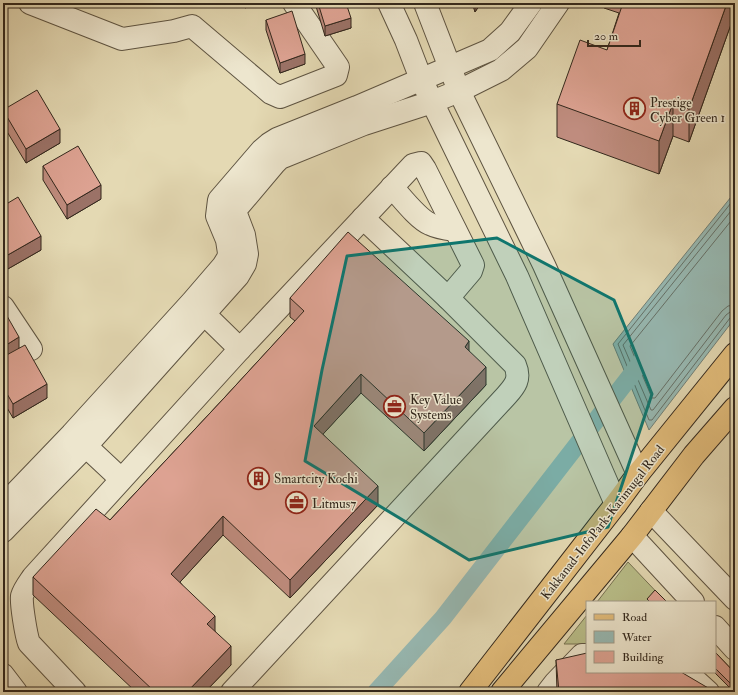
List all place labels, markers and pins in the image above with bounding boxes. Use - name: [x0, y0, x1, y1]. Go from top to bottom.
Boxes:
- place label: Prestige Cyber Green 1: [650, 95, 726, 127]
- building icon: Prestige Cyber Green 1: [621, 96, 647, 122]
- place label: Key Value Systems: [410, 392, 462, 424]
- office icon: Key Value Systems: [382, 393, 408, 419]
- building icon: Smartcity Kochi: [245, 465, 271, 491]
- place label: Smartcity Kochi: [274, 471, 358, 488]
- office icon: Litmus7: [283, 490, 309, 516]
- place label: Litmus7: [312, 496, 356, 512]

